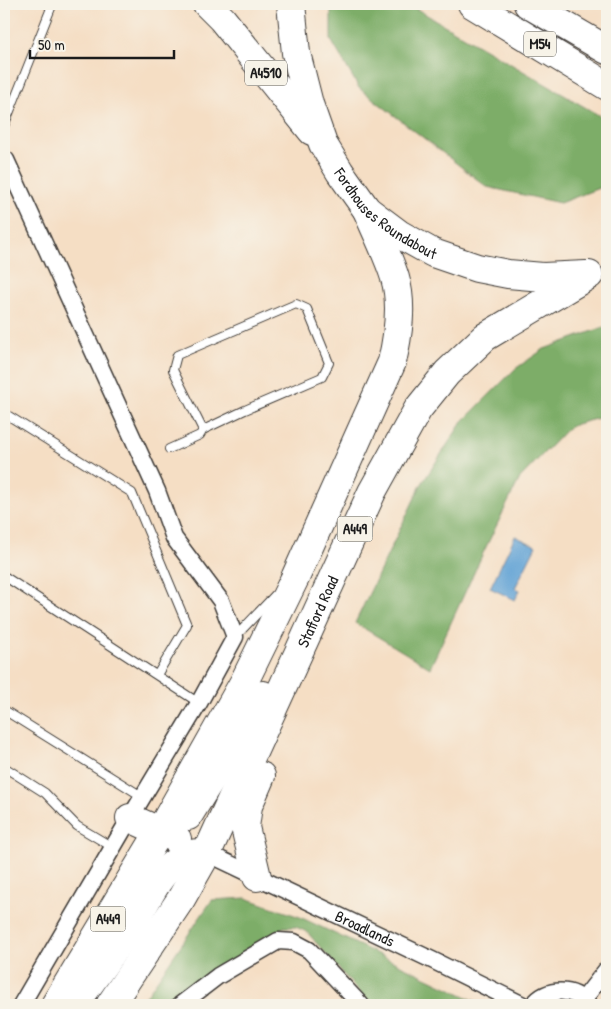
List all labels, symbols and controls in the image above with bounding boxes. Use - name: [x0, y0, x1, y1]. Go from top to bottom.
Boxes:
- scale bar: [30, 28, 174, 60]
- road number: M54: [524, 32, 556, 56]
- text: 50 m: [38, 34, 65, 55]
- road number: A4510: [245, 60, 287, 86]
- street label: Fordhouses Roundabout: [329, 162, 440, 265]
- road number: A449: [338, 516, 372, 542]
- street label: Stafford Road: [292, 572, 343, 651]
- street label: Broadlands: [332, 905, 398, 952]
- road number: A449: [90, 906, 126, 932]

